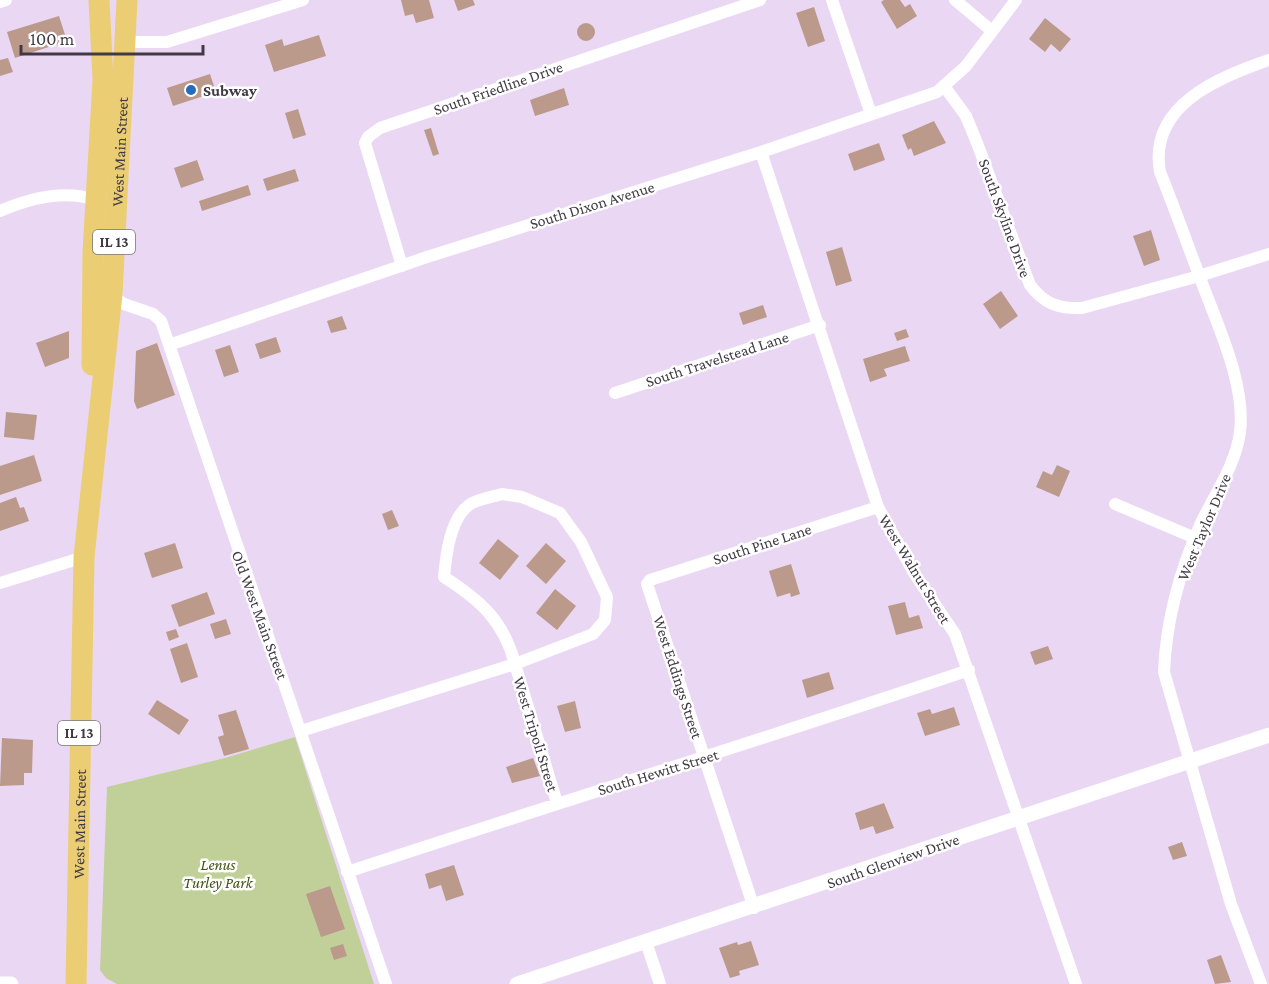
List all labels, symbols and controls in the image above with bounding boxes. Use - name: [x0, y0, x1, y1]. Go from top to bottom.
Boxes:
- scale bar: [21, 18, 202, 56]
- text: 100 m: [30, 29, 75, 49]
- street label: South Friedline Drive: [431, 58, 565, 118]
- place label: Subway: [203, 82, 257, 99]
- marker: Subway: [184, 83, 198, 97]
- street label: West Main Street: [108, 96, 131, 207]
- street label: South Skyline Drive: [975, 156, 1034, 280]
- street label: South Dixon Avenue: [528, 178, 656, 232]
- road number: IL 13: [93, 230, 135, 254]
- street label: South Travelstead Lane: [644, 328, 790, 390]
- street label: West Taylor Drive: [1174, 471, 1235, 583]
- street label: West Walnut Street: [876, 511, 955, 627]
- street label: South Pine Lane: [711, 520, 813, 568]
- street label: Old West Main Street: [229, 548, 291, 682]
- street label: West Eddings Street: [649, 613, 706, 742]
- street label: West Tripoli Street: [509, 674, 562, 795]
- road number: IL 13: [58, 721, 100, 745]
- street label: South Hewitt Street: [596, 745, 721, 798]
- street label: West Main Street: [69, 768, 89, 879]
- street label: South Glenview Drive: [825, 830, 961, 892]
- park label: Lenus Turley Park: [183, 856, 254, 892]

